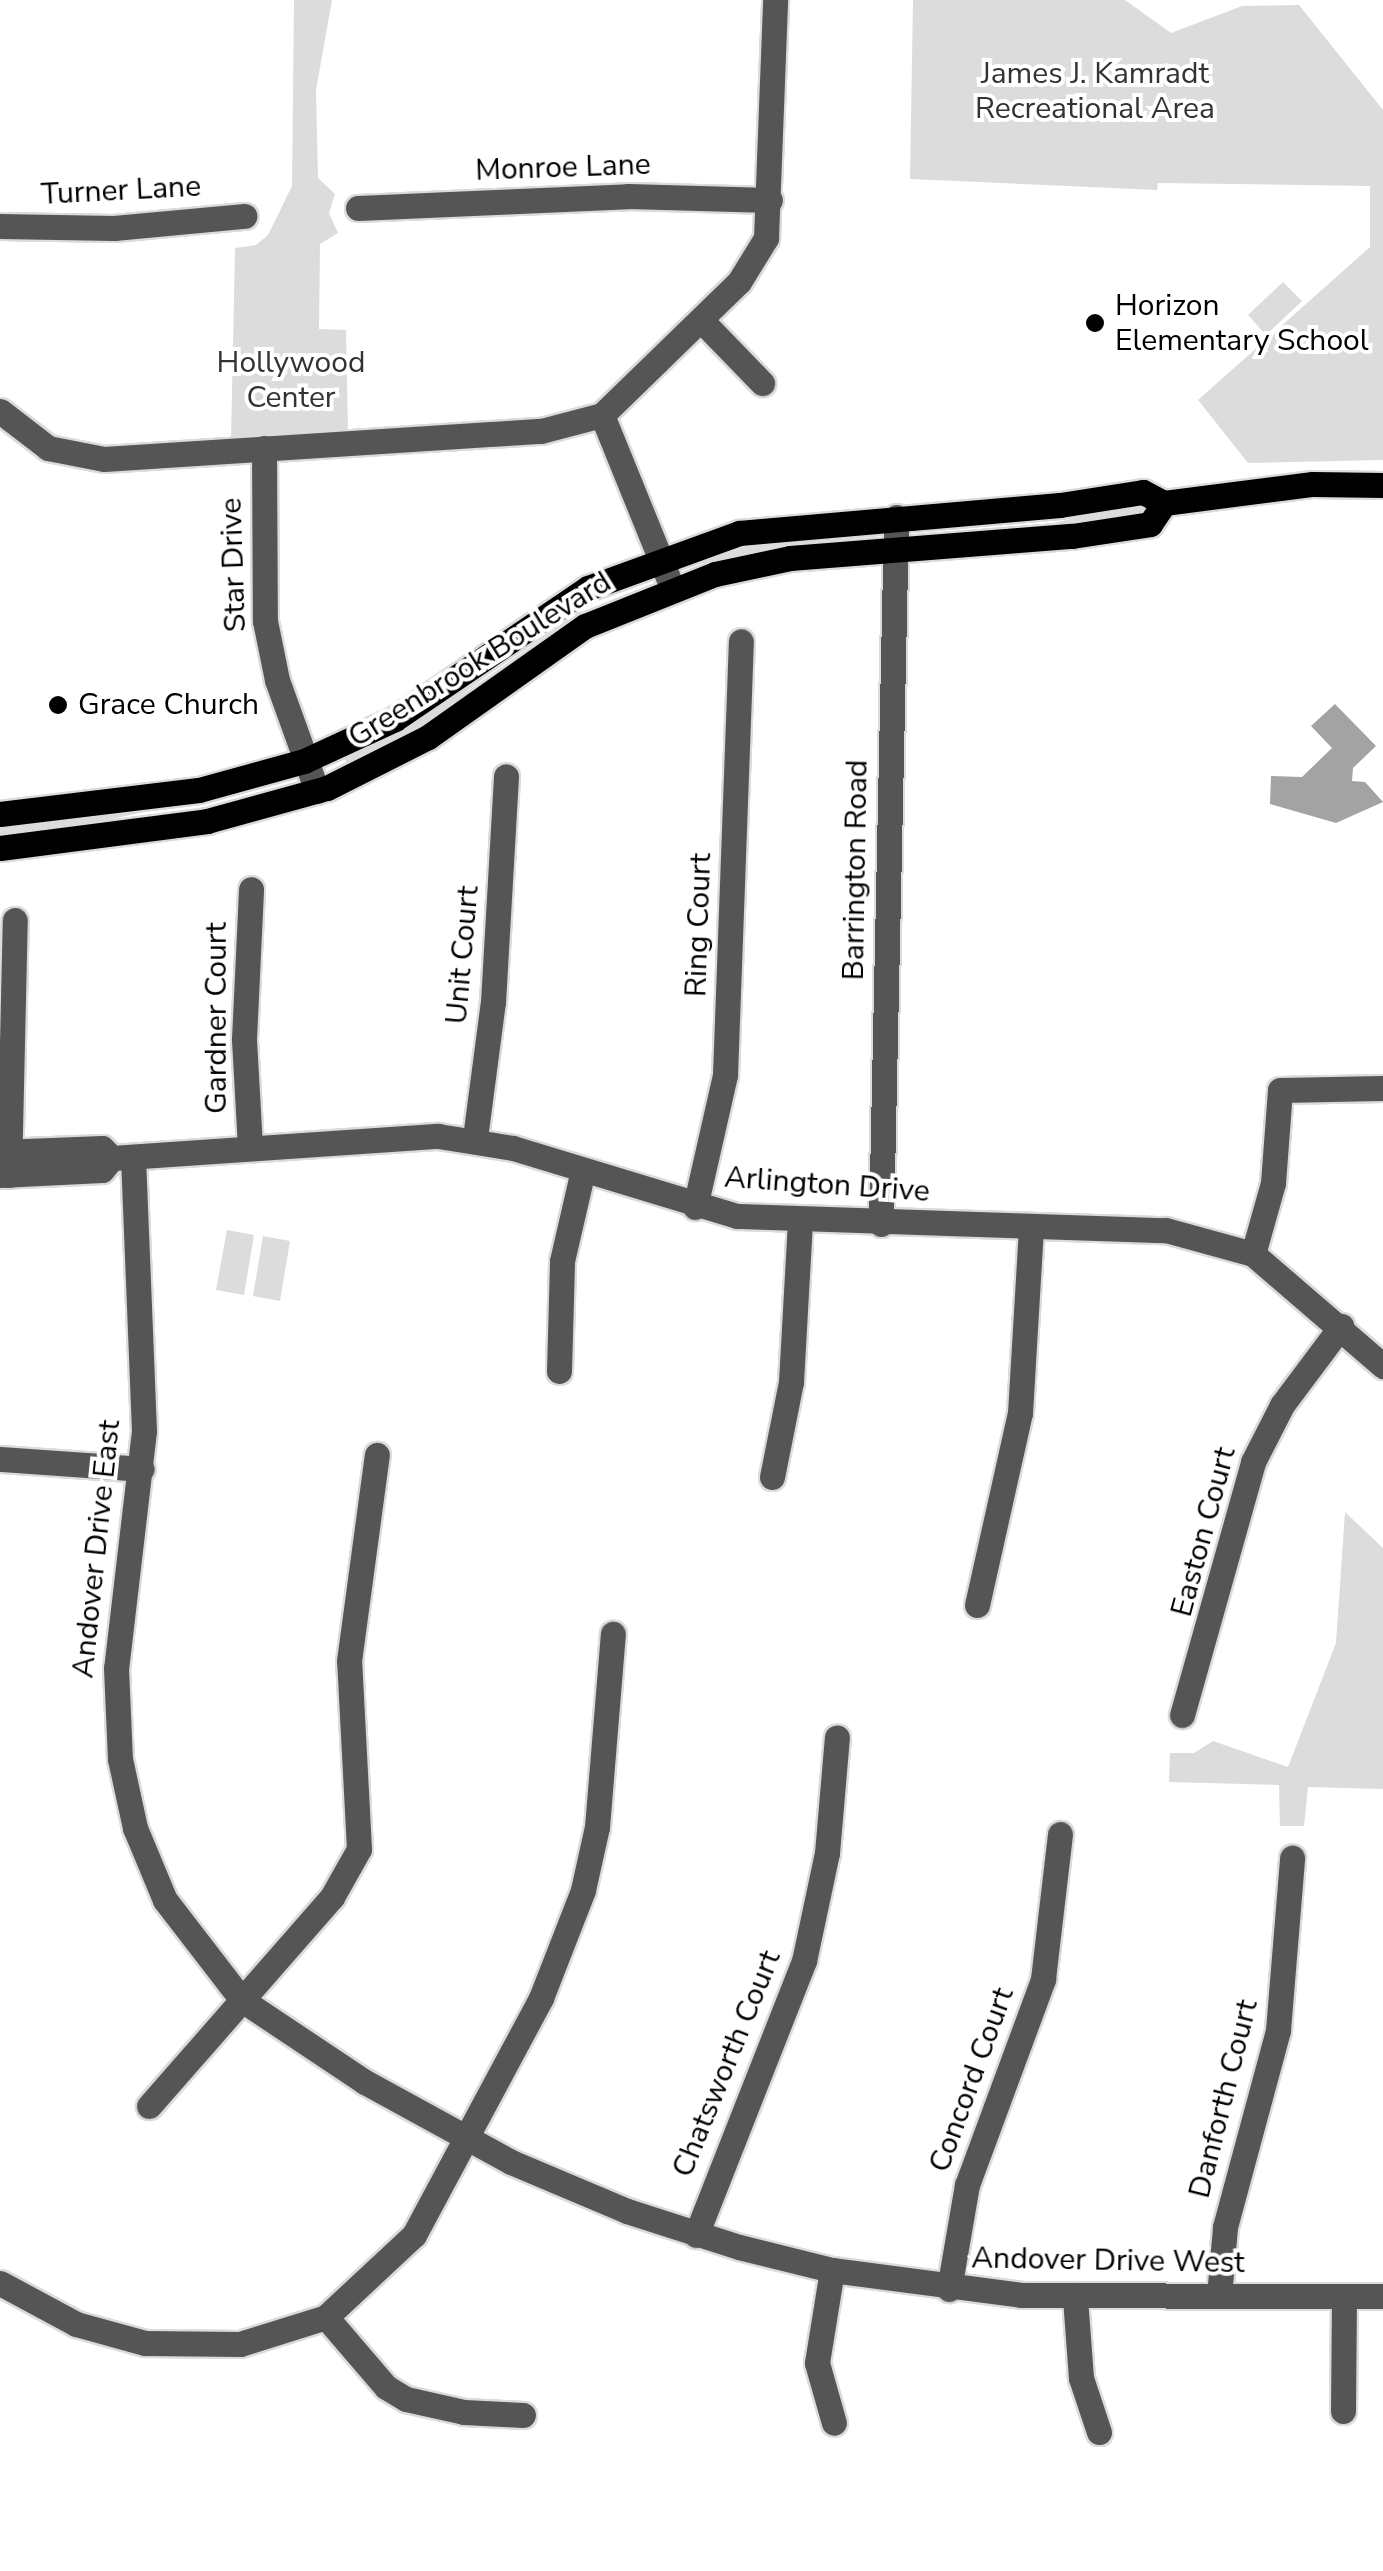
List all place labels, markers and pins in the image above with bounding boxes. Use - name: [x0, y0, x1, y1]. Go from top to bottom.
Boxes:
- place label: Horizon Elementary School: [1115, 288, 1369, 358]
- marker: Horizon Elementary School: [1084, 312, 1106, 334]
- place label: Grace Church: [78, 687, 259, 723]
- marker: Grace Church: [47, 694, 69, 716]

